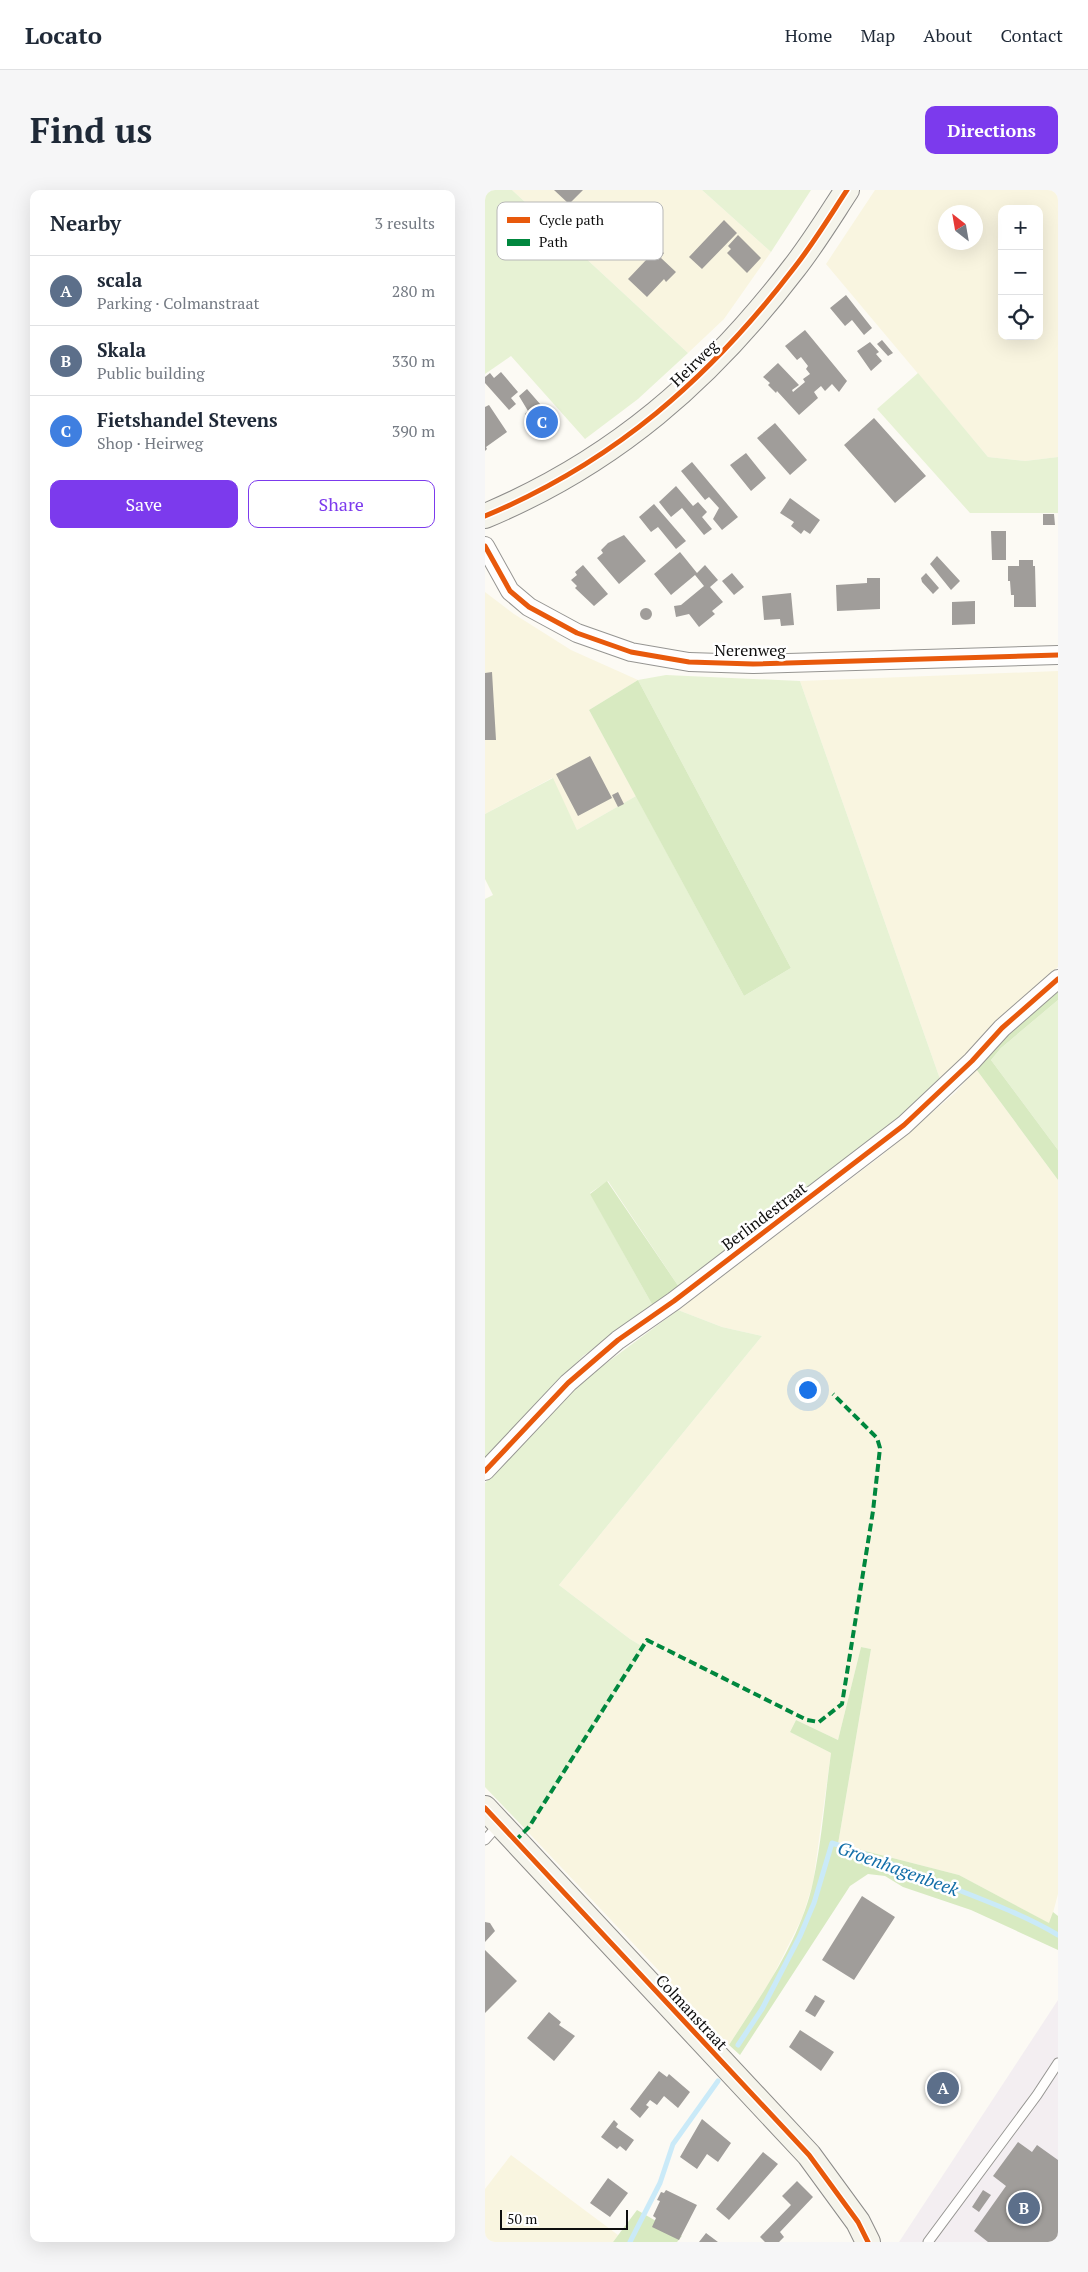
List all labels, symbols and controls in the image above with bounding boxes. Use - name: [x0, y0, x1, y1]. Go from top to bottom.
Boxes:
- text: Locato: [25, 19, 102, 51]
- text: Home: [785, 23, 832, 47]
- text: Map: [860, 23, 895, 47]
- text: About: [923, 23, 972, 47]
- text: Contact: [1000, 23, 1063, 47]
- button: Directions: [925, 106, 1058, 154]
- text: Find us: [30, 107, 152, 153]
- legend: [497, 202, 663, 260]
- north arrow: [938, 205, 983, 250]
- map controls: [998, 205, 1043, 340]
- button: +: [998, 205, 1043, 250]
- text: Nearby: [50, 209, 121, 237]
- text: Cycle path: [539, 210, 604, 229]
- text: 3 results: [375, 212, 435, 234]
- text: Path: [539, 232, 568, 251]
- button: −: [998, 250, 1043, 295]
- text: scala: [97, 267, 142, 292]
- text: A: [60, 280, 72, 302]
- text: 280 m: [392, 280, 435, 302]
- text: Parking · Colmanstraat: [97, 292, 259, 314]
- button: locate: [998, 295, 1043, 340]
- street label: Heirweg: [665, 334, 723, 391]
- text: Skala: [97, 337, 146, 362]
- text: B: [61, 350, 71, 372]
- text: 330 m: [392, 350, 435, 372]
- text: Public building: [97, 362, 205, 384]
- pin: C: [526, 403, 558, 441]
- text: Fietshandel Stevens: [97, 407, 278, 432]
- text: C: [61, 420, 71, 442]
- text: 390 m: [392, 420, 435, 442]
- text: Shop · Heirweg: [97, 432, 203, 454]
- button: Save: [50, 480, 238, 528]
- button: Share: [248, 480, 435, 528]
- street label: Nerenweg: [714, 639, 786, 661]
- street label: Berlindestraat: [717, 1177, 811, 1255]
- your location: [795, 1377, 821, 1403]
- water label: Groenhagenbeek: [834, 1835, 963, 1901]
- street label: Colmanstraat: [651, 1969, 733, 2055]
- pin: A: [927, 2069, 959, 2107]
- pin: B: [1008, 2189, 1040, 2227]
- scale bar: [500, 2207, 627, 2230]
- text: 50 m: [507, 2209, 537, 2228]

